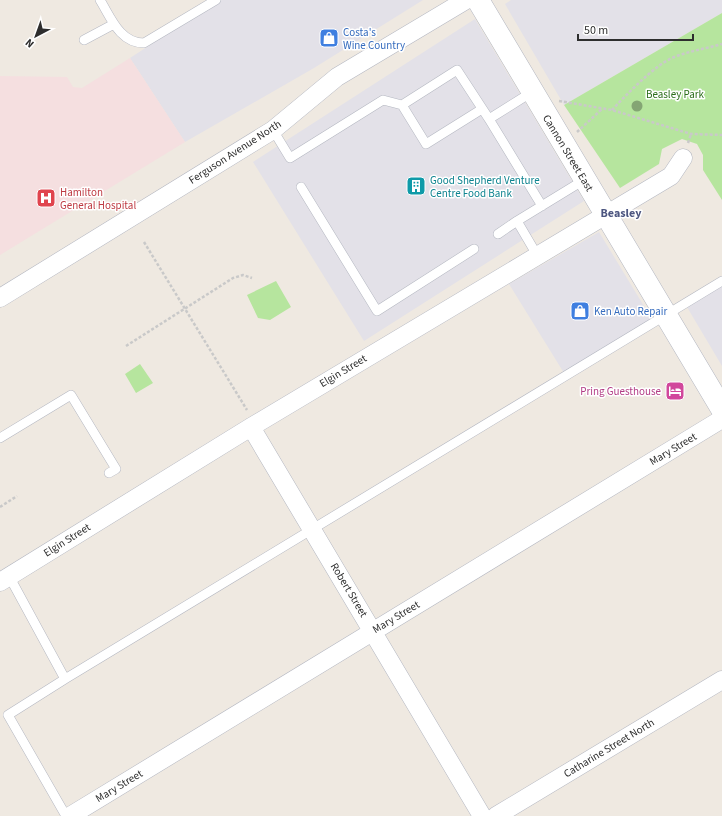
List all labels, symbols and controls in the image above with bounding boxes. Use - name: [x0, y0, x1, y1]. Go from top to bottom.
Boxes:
- north arrow: [16, 16, 56, 56]
- scale bar: [578, 16, 693, 42]
- text: 50 m: [584, 22, 608, 39]
- place label: Costa's Wine Country: [343, 25, 405, 53]
- shop icon: Costa's Wine Country: [318, 27, 340, 49]
- text: N: [22, 35, 37, 51]
- park label: Beasley Park: [646, 87, 705, 102]
- street label: Cannon Street East: [539, 112, 597, 194]
- street label: Ferguson Avenue North: [186, 116, 284, 188]
- place label: Good Shepherd Venture Centre Food Bank: [430, 173, 540, 201]
- building icon: Good Shepherd Venture Centre Food Bank: [405, 175, 427, 197]
- place label: Hamilton General Hospital: [60, 185, 136, 213]
- hospital icon: Hamilton General Hospital: [35, 187, 57, 209]
- district label: Beasley: [601, 205, 642, 222]
- shop icon: Ken Auto Repair: [569, 300, 591, 322]
- place label: Ken Auto Repair: [594, 304, 667, 319]
- street label: Elgin Street: [317, 351, 370, 391]
- hotel icon: Pring Guesthouse: [664, 380, 686, 402]
- place label: Pring Guesthouse: [580, 384, 662, 399]
- street label: Mary Street: [647, 429, 700, 469]
- street label: Elgin Street: [41, 520, 94, 560]
- street label: Robert Street: [327, 560, 371, 620]
- street label: Mary Street: [370, 597, 423, 637]
- street label: Catharine Street North: [561, 715, 657, 781]
- street label: Mary Street: [93, 766, 146, 806]

